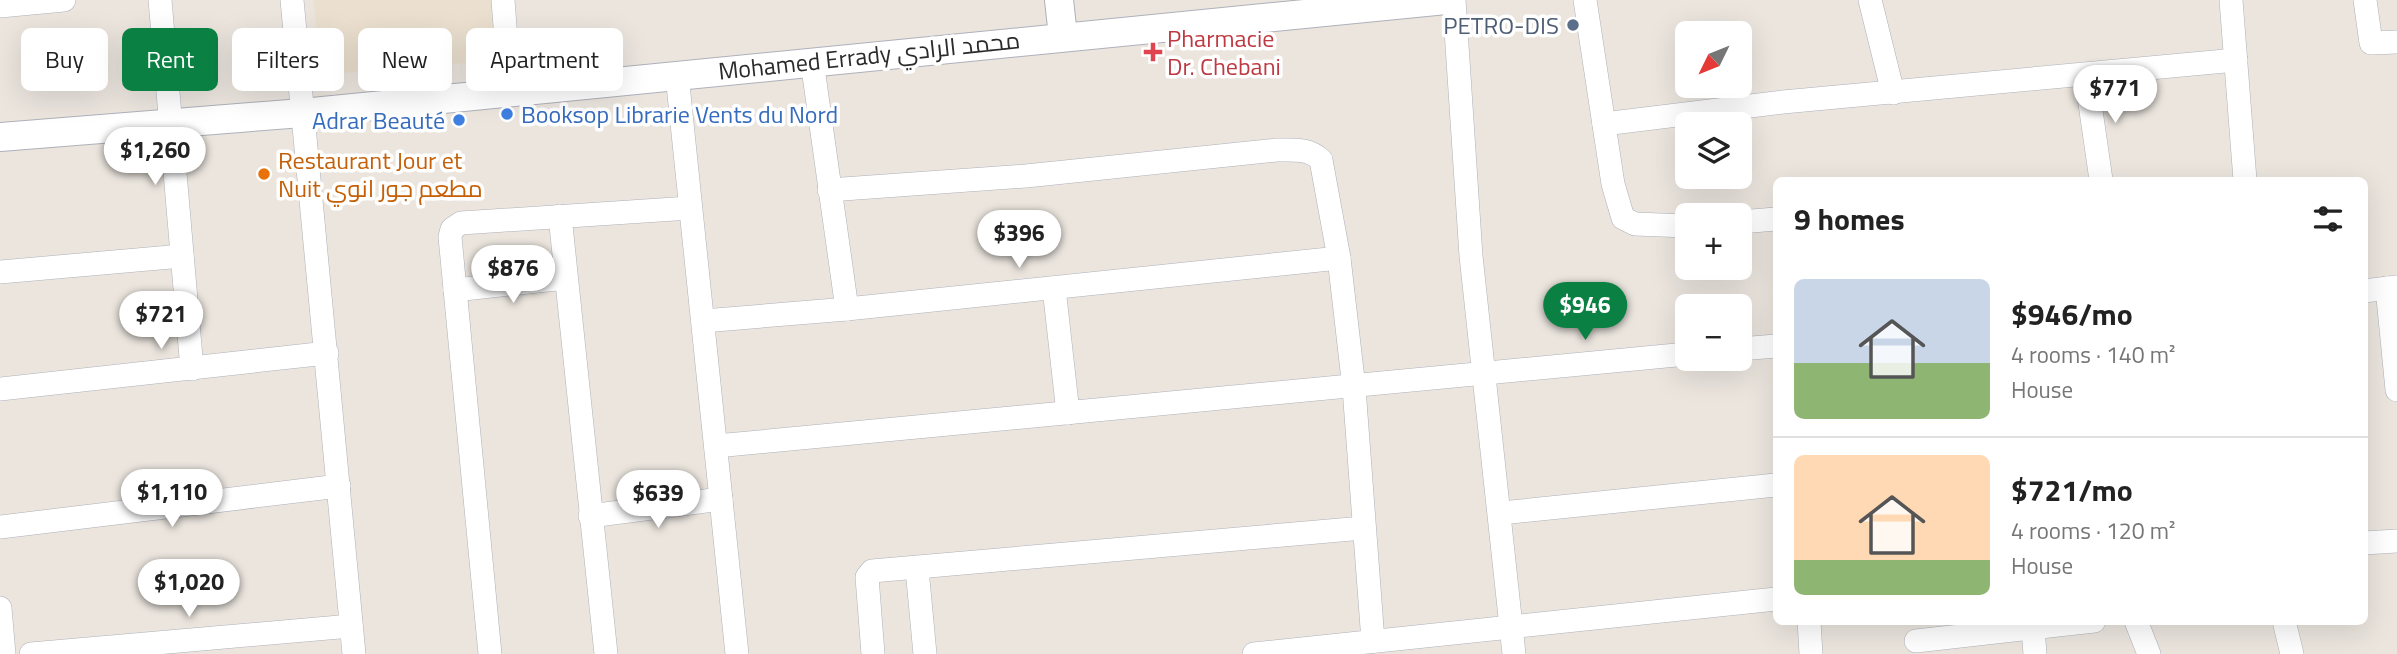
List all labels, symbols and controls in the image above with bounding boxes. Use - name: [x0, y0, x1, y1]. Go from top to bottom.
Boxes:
- place label: PETRO-DIS: [1443, 7, 1559, 43]
- marker: PETRO-DIS: [1565, 17, 1581, 33]
- place label: Pharmacie Dr. Chebani: [1167, 20, 1281, 84]
- street label: Mohamed Errady محمد الرادي: [716, 21, 1022, 90]
- north arrow: [1675, 21, 1752, 98]
- map controls: [1675, 21, 1752, 371]
- chip: Buy: [21, 28, 108, 91]
- chip: Rent: [122, 28, 218, 91]
- chip: Filters: [232, 28, 344, 91]
- chip: New: [358, 28, 452, 91]
- chip: Apartment: [466, 28, 623, 91]
- marker: Pharmacie Dr. Chebani: [1145, 44, 1161, 60]
- pin: $771: [2074, 66, 2156, 125]
- text: $771: [2089, 70, 2141, 105]
- place label: Booksop Librarie Vents du Nord: [521, 96, 838, 132]
- place label: Adrar Beauté: [312, 102, 445, 138]
- marker: Booksop Librarie Vents du Nord: [499, 106, 515, 122]
- marker: Adrar Beauté: [451, 112, 467, 128]
- button: layers: [1675, 112, 1752, 189]
- pin: $1,260: [98, 128, 212, 187]
- text: $1,260: [120, 132, 190, 167]
- place label: Restaurant Jour et Nuit مطعم جور انوي: [278, 142, 483, 207]
- marker: Restaurant Jour et Nuit مطعم جور انوي: [256, 166, 272, 182]
- text: 9 homes: [1794, 196, 1905, 242]
- icon: filters: [2309, 200, 2347, 238]
- button: +: [1675, 203, 1752, 280]
- pin: $396: [978, 210, 1060, 270]
- text: $396: [993, 215, 1045, 250]
- pin: $876: [472, 246, 554, 305]
- text: $876: [487, 250, 539, 285]
- pin: $946: [1544, 282, 1626, 342]
- text: $946: [1559, 287, 1611, 322]
- text: $946/mo: [2011, 291, 2133, 337]
- pin: $721: [120, 292, 202, 351]
- button: −: [1675, 294, 1752, 371]
- text: $721: [135, 296, 187, 331]
- icon: home: [1850, 307, 1934, 391]
- text: 4 rooms · 140 m²: [2011, 337, 2175, 372]
- text: House: [2011, 372, 2073, 407]
- text: $721/mo: [2011, 467, 2133, 513]
- pin: $1,110: [115, 470, 229, 529]
- pin: $639: [617, 470, 699, 530]
- text: $1,110: [137, 474, 207, 509]
- text: $639: [632, 475, 684, 510]
- icon: home: [1850, 483, 1934, 567]
- text: 4 rooms · 120 m²: [2011, 513, 2175, 548]
- text: House: [2011, 548, 2073, 583]
- pin: $1,020: [132, 560, 246, 619]
- text: $1,020: [154, 564, 224, 599]

